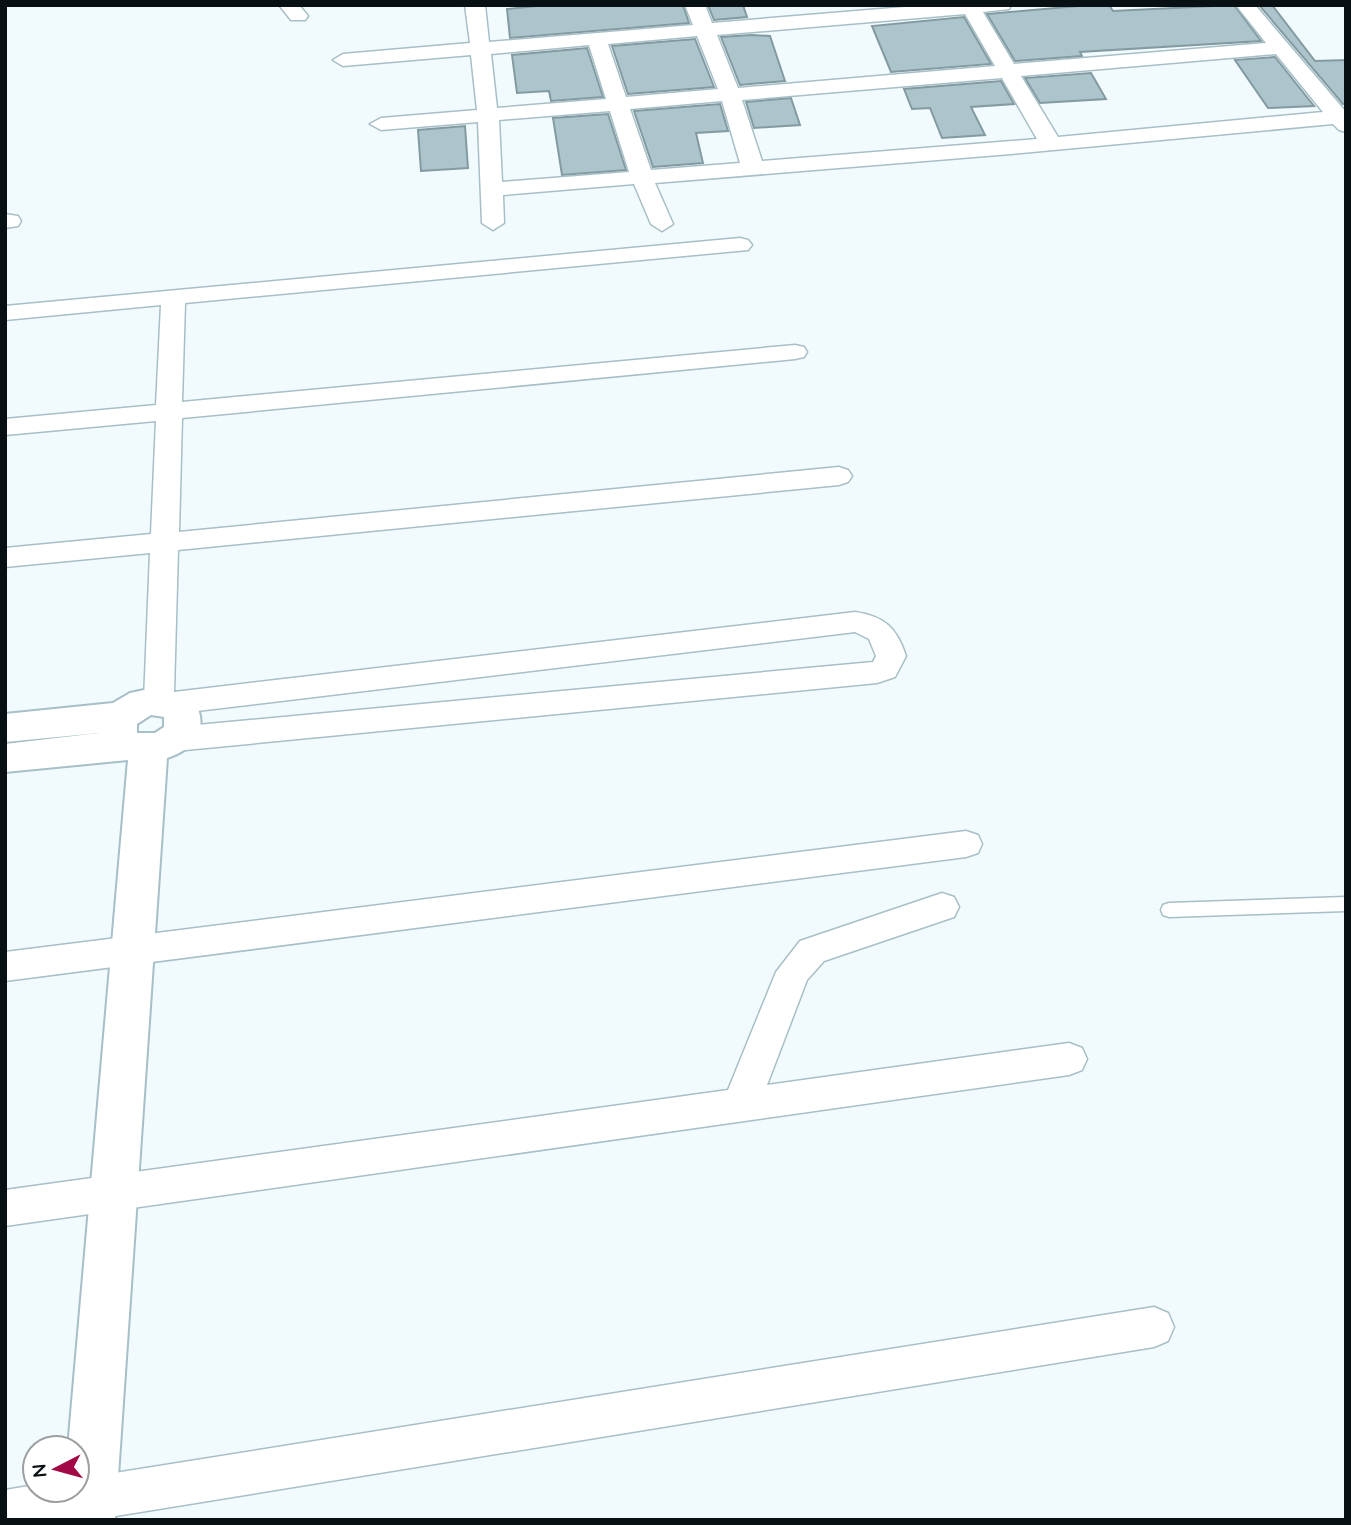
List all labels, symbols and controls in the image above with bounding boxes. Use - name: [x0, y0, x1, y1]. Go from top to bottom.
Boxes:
- north arrow: [21, 1434, 91, 1504]
- text: N: [26, 1463, 52, 1479]

